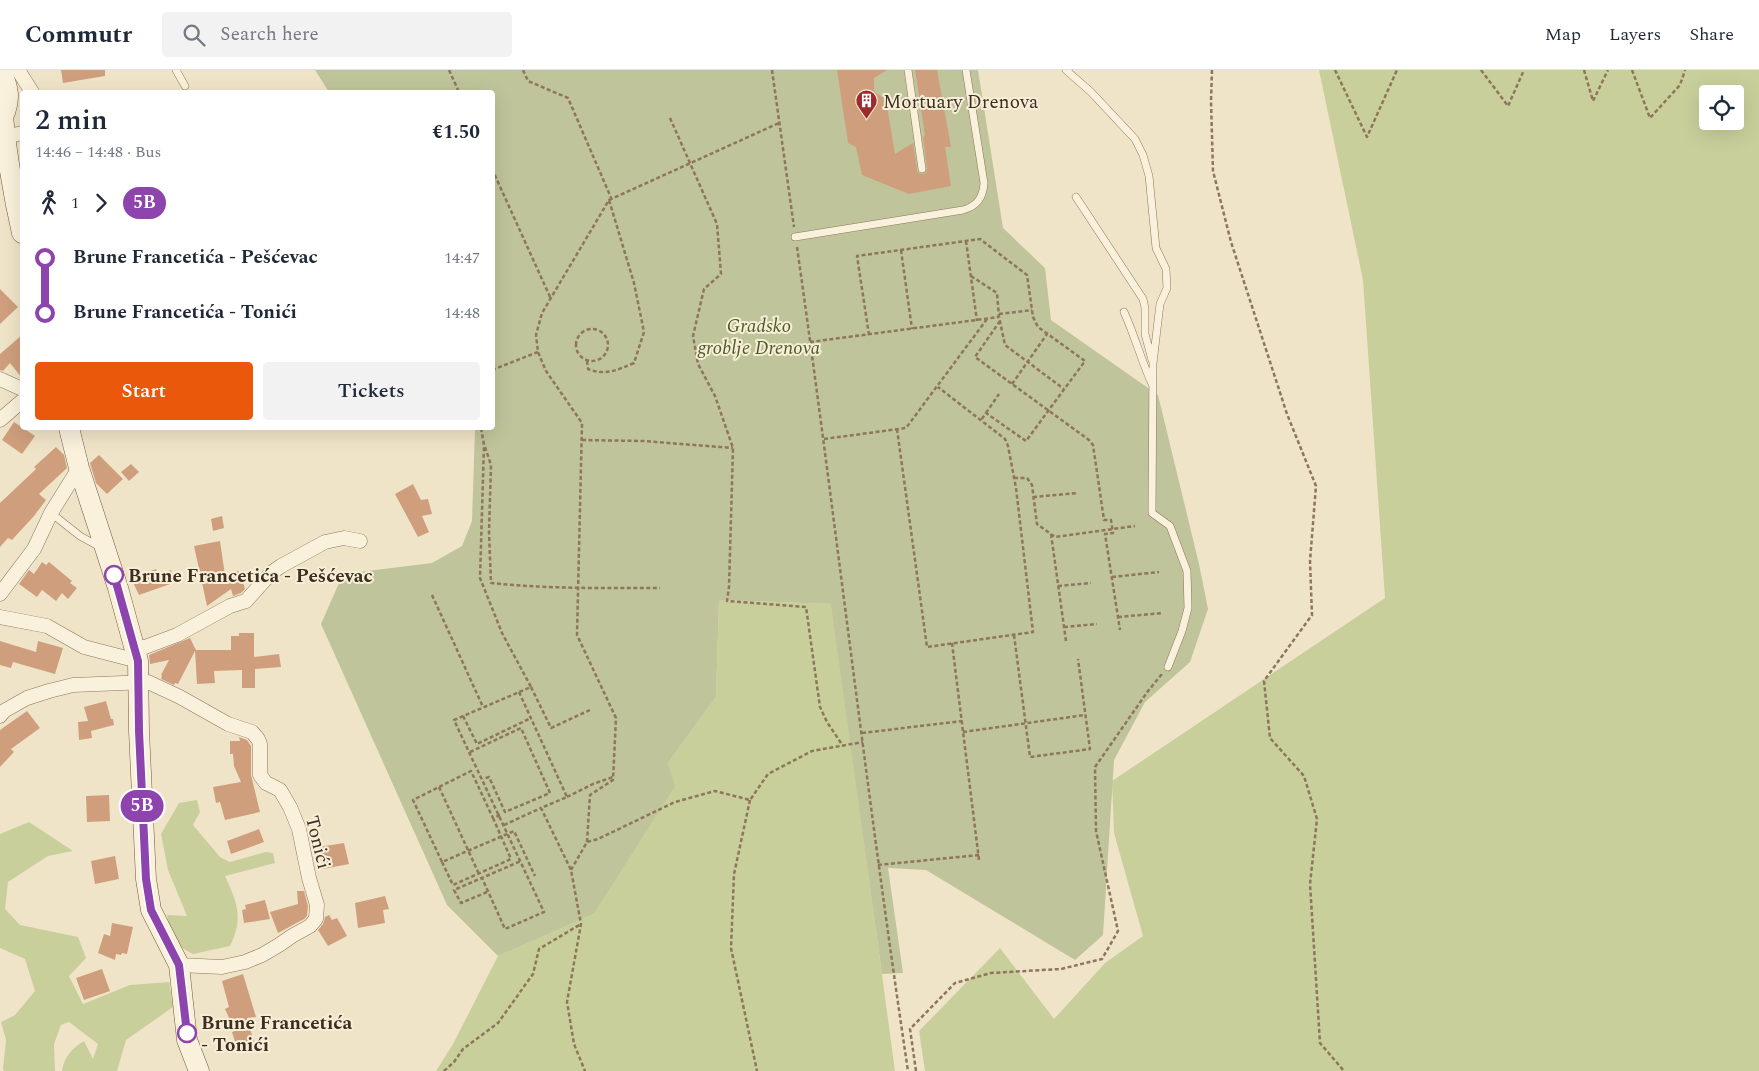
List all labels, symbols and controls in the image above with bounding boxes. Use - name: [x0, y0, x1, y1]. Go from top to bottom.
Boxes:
- search box: [162, 12, 512, 57]
- text: Commutr: [25, 17, 132, 53]
- text: Search here: [220, 20, 319, 49]
- icon: search: [180, 21, 208, 49]
- text: Map: [1545, 21, 1581, 48]
- text: Layers: [1609, 21, 1661, 48]
- text: Share: [1689, 21, 1734, 48]
- map controls: [1699, 85, 1744, 130]
- button: locate: [1699, 85, 1744, 130]
- place label: Mortuary Drenova: [883, 88, 1039, 117]
- building icon: Mortuary Drenova: [855, 89, 879, 120]
- text: 2 min: [35, 99, 108, 142]
- text: €1.50: [432, 118, 480, 147]
- text: 14:46 – 14:48 · Bus: [35, 140, 161, 164]
- icon: walk: [35, 189, 63, 217]
- icon: forward: [87, 189, 115, 217]
- text: 5B: [133, 189, 156, 216]
- text: 1: [71, 191, 79, 215]
- text: Brune Francetića - Pešćevac: [73, 243, 318, 272]
- text: 14:47: [444, 246, 480, 270]
- text: Brune Francetića - Tonići: [73, 298, 297, 327]
- text: 14:48: [444, 301, 480, 325]
- park label: Gradsko groblje Drenova: [697, 312, 821, 363]
- button: Start: [35, 362, 253, 420]
- button: Tickets: [263, 362, 480, 420]
- place label: Brune Francetića - Pešćevac: [128, 562, 373, 591]
- marker: Brune Francetića - Pešćevac: [104, 565, 124, 585]
- line badge: 5B: [120, 790, 164, 822]
- text: 5B: [131, 792, 153, 819]
- street label: Tonići: [297, 813, 338, 872]
- place label: Brune Francetića - Tonići: [201, 1009, 352, 1060]
- marker: Brune Francetića - Tonići: [177, 1023, 197, 1043]

